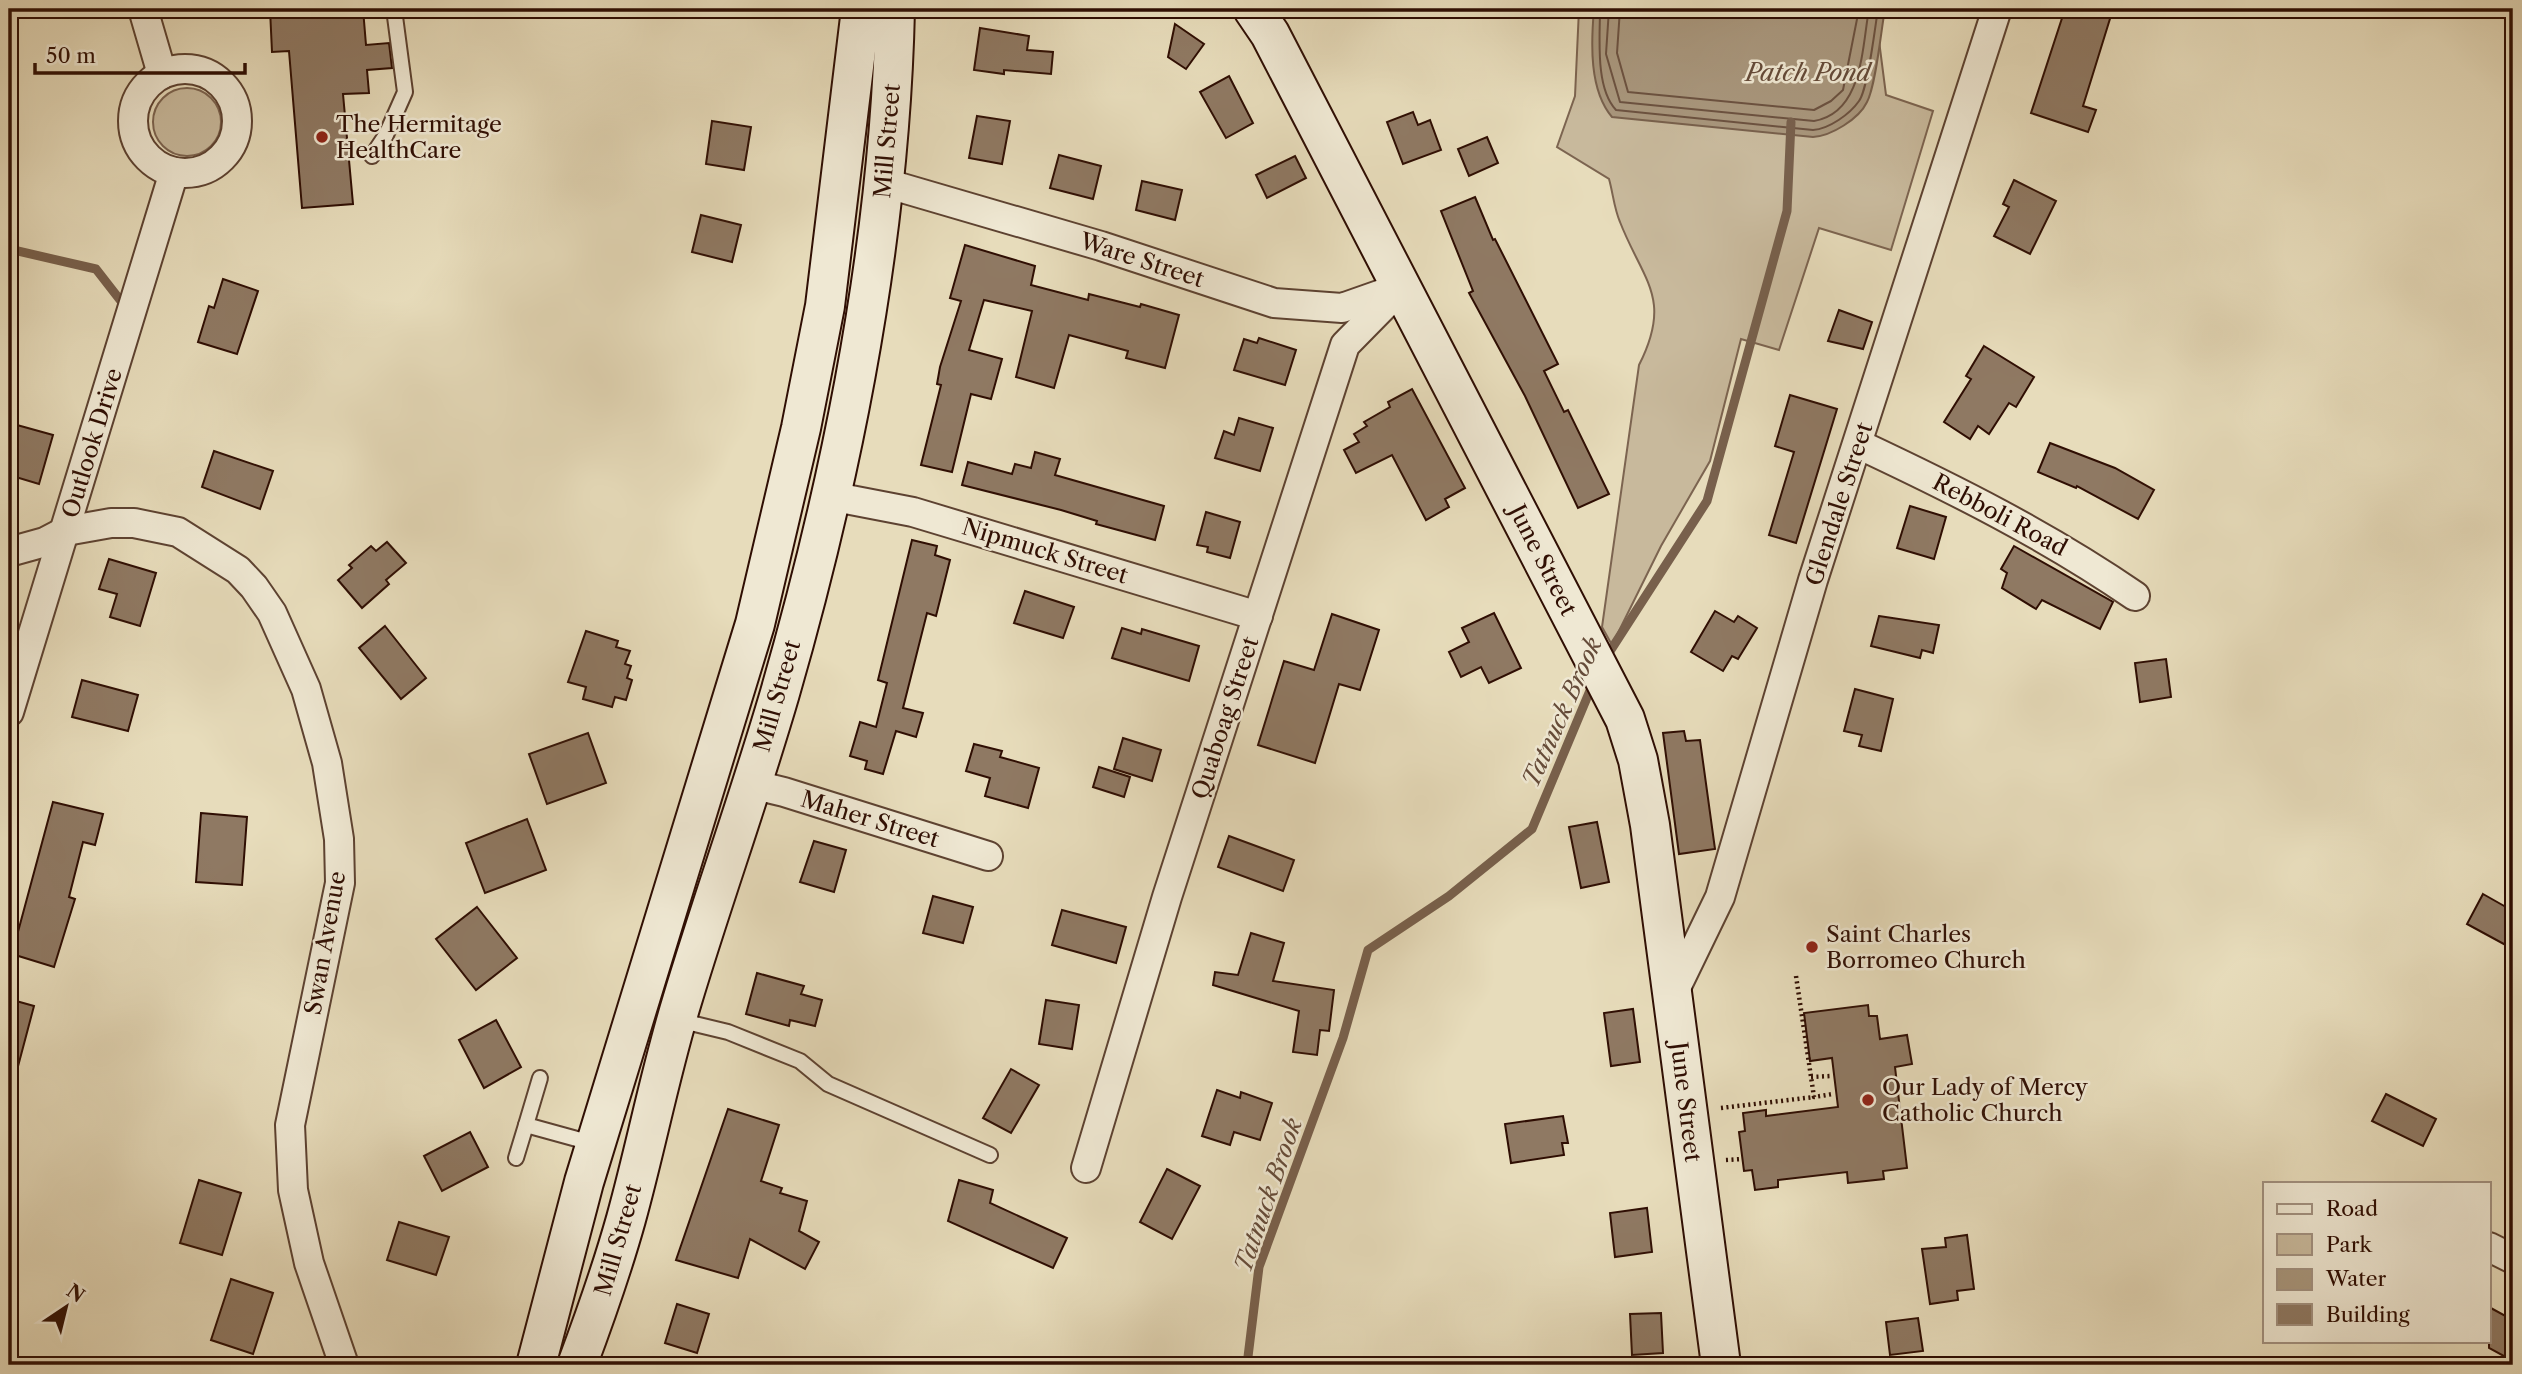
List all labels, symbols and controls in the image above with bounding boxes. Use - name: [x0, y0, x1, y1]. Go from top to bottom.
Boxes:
- scale bar: [35, 32, 245, 76]
- text: 50 m: [46, 43, 96, 68]
- water label: Patch Pond: [1743, 58, 1873, 87]
- street label: Mill Street: [868, 82, 906, 200]
- place label: The Hermitage HealthCare: [336, 110, 502, 164]
- marker: The Hermitage HealthCare: [314, 129, 330, 145]
- street label: Ware Street: [1075, 226, 1208, 293]
- street label: Outlook Drive: [56, 365, 128, 521]
- street label: Glendale Street: [1799, 419, 1879, 589]
- street label: Rebboli Road: [1928, 468, 2072, 562]
- street label: June Street: [1502, 497, 1583, 620]
- street label: Nipmuck Street: [959, 512, 1131, 590]
- water label: Tatnuck Brook: [1516, 632, 1608, 791]
- street label: Quaboag Street: [1186, 633, 1264, 803]
- street label: Mill Street: [748, 637, 806, 755]
- street label: Maher Street: [798, 785, 942, 853]
- street label: Swan Avenue: [299, 869, 351, 1017]
- place label: Saint Charles Borromeo Church: [1826, 920, 2026, 974]
- marker: Saint Charles Borromeo Church: [1804, 939, 1820, 955]
- street label: June Street: [1664, 1037, 1707, 1164]
- place label: Our Lady of Mercy Catholic Church: [1882, 1073, 2088, 1127]
- marker: Our Lady of Mercy Catholic Church: [1860, 1092, 1876, 1108]
- water label: Tatnuck Brook: [1228, 1114, 1308, 1276]
- street label: Mill Street: [589, 1181, 647, 1299]
- legend: [2263, 1182, 2490, 1342]
- text: Road: [2326, 1196, 2378, 1221]
- text: Park: [2326, 1232, 2372, 1257]
- text: Water: [2325, 1266, 2386, 1291]
- north arrow: [32, 1272, 102, 1342]
- text: N: [62, 1279, 89, 1308]
- text: Building: [2326, 1302, 2411, 1327]

